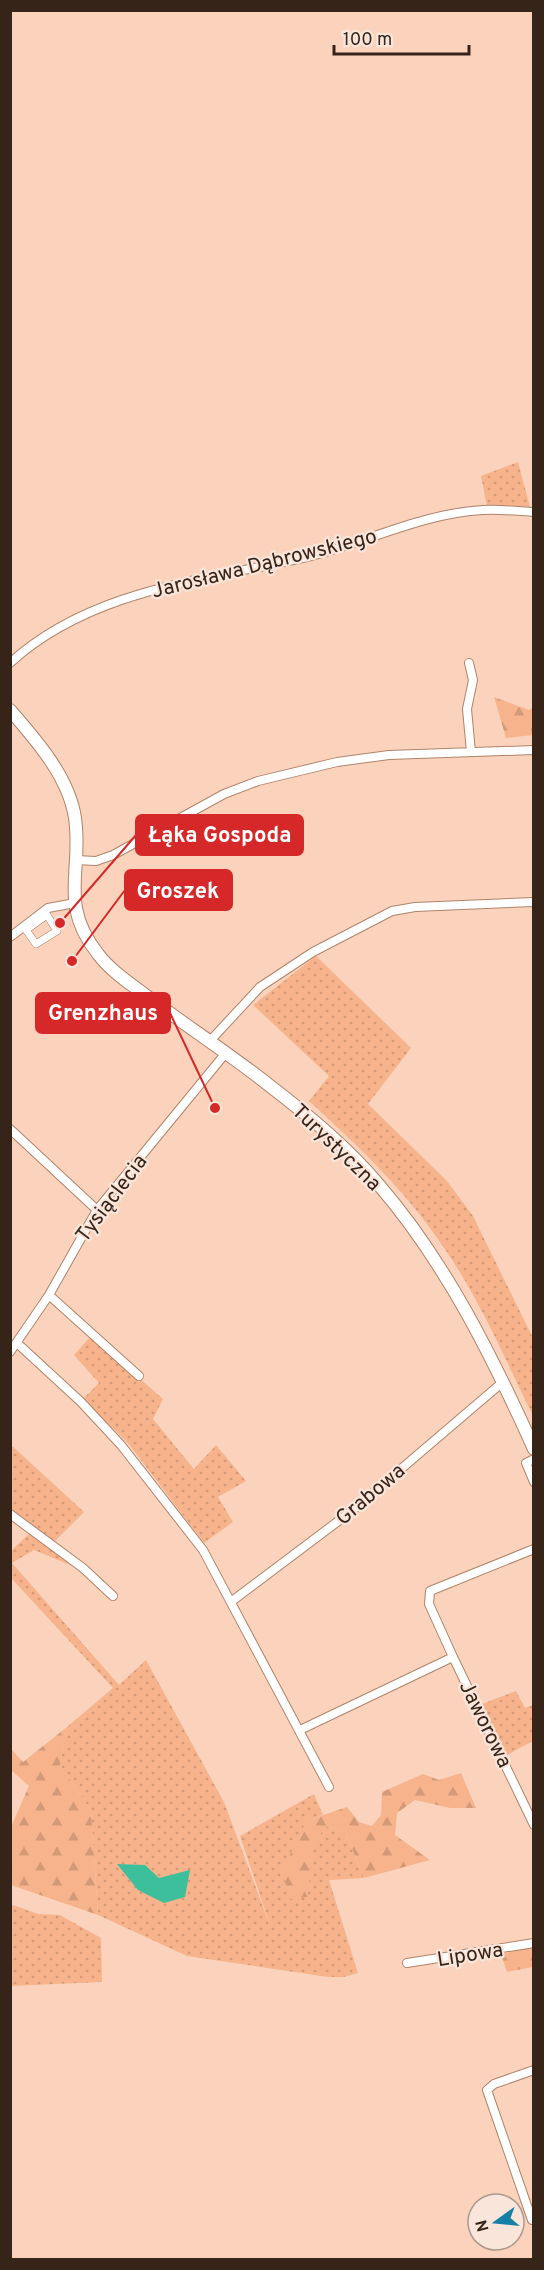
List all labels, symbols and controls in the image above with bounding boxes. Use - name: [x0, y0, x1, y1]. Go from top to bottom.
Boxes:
- scale bar: [334, 18, 469, 56]
- text: 100 m: [343, 29, 392, 52]
- street label: Jarosława Dąbrowskiego: [149, 523, 380, 606]
- callout: Łąka Gospoda: [136, 815, 303, 855]
- text: Łąka Gospoda: [149, 823, 291, 850]
- callout: Groszek: [125, 870, 232, 910]
- text: Groszek: [137, 879, 219, 906]
- callout: Grenzhaus: [36, 993, 170, 1033]
- text: Grenzhaus: [48, 1001, 158, 1028]
- street label: Turystyczna: [285, 1099, 387, 1198]
- street label: Tysiąclecia: [70, 1150, 154, 1248]
- street label: Grabowa: [331, 1458, 411, 1532]
- street label: Jaworowa: [452, 1677, 517, 1773]
- street label: Lipowa: [435, 1937, 505, 1974]
- north arrow: [466, 2192, 526, 2252]
- text: N: [472, 2217, 495, 2234]

